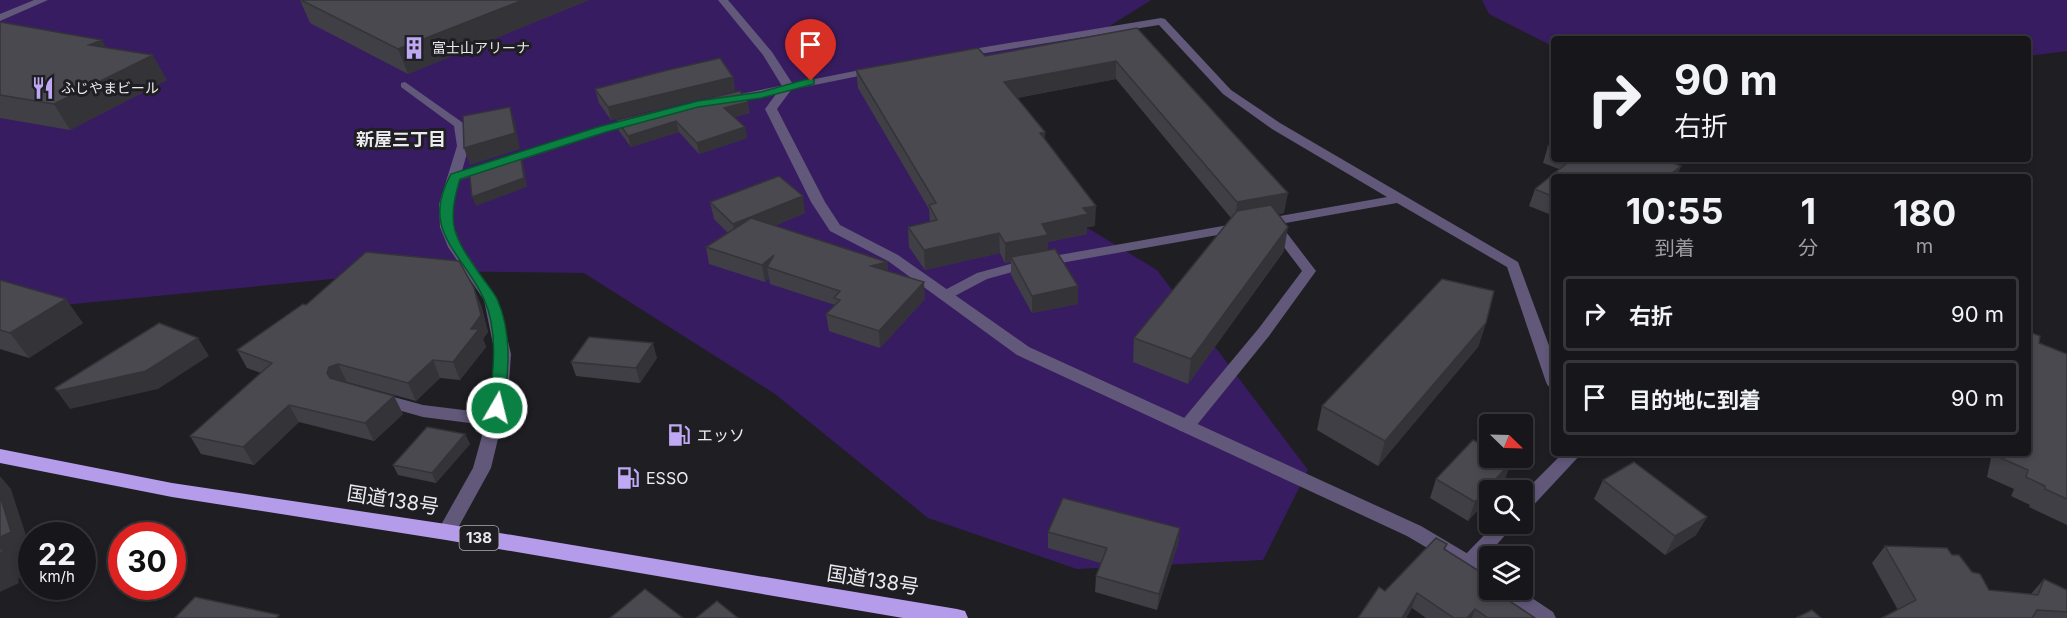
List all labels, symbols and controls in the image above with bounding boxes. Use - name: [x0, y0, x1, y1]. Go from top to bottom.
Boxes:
- pin: [785, 19, 836, 81]
- icon: arrive: [794, 28, 827, 61]
- building icon: 富士山アリーナ: [401, 35, 427, 61]
- place label: 富士山アリーナ: [432, 39, 530, 56]
- text: 90 m: [1674, 54, 1778, 105]
- icon: right: [1575, 60, 1653, 138]
- restaurant icon: ふじやまビール: [30, 75, 56, 101]
- place label: ふじやまビール: [61, 79, 159, 96]
- text: 右折: [1674, 110, 1728, 143]
- district label: 新屋三丁目: [356, 129, 446, 150]
- text: 10:55: [1626, 189, 1724, 233]
- text: 1: [1801, 189, 1816, 233]
- text: 180: [1893, 191, 1956, 235]
- text: m: [1916, 234, 1933, 258]
- text: 到着: [1655, 236, 1695, 260]
- text: 分: [1798, 236, 1818, 260]
- icon: right: [1578, 297, 1611, 330]
- text: 90 m: [1951, 301, 2004, 327]
- text: 右折: [1629, 303, 1673, 329]
- position arrow: [465, 376, 529, 440]
- icon: arrive: [1578, 381, 1611, 414]
- text: 90 m: [1951, 385, 2004, 411]
- text: 目的地に到着: [1629, 387, 1761, 413]
- north arrow: [1479, 414, 1533, 468]
- map controls: [1479, 414, 1533, 600]
- fuel station icon: エッソ: [666, 422, 692, 448]
- place label: エッソ: [697, 425, 745, 445]
- fuel station icon: ESSO: [615, 465, 641, 491]
- place label: ESSO: [646, 468, 688, 488]
- button: search: [1479, 480, 1533, 534]
- street label: 国道138号: [345, 481, 441, 519]
- speed limit sign: 30: [108, 522, 186, 600]
- road number: 138: [460, 526, 498, 550]
- text: 22: [38, 536, 76, 572]
- button: layers: [1479, 546, 1533, 600]
- street label: 国道138号: [825, 561, 921, 599]
- text: km/h: [39, 567, 75, 586]

